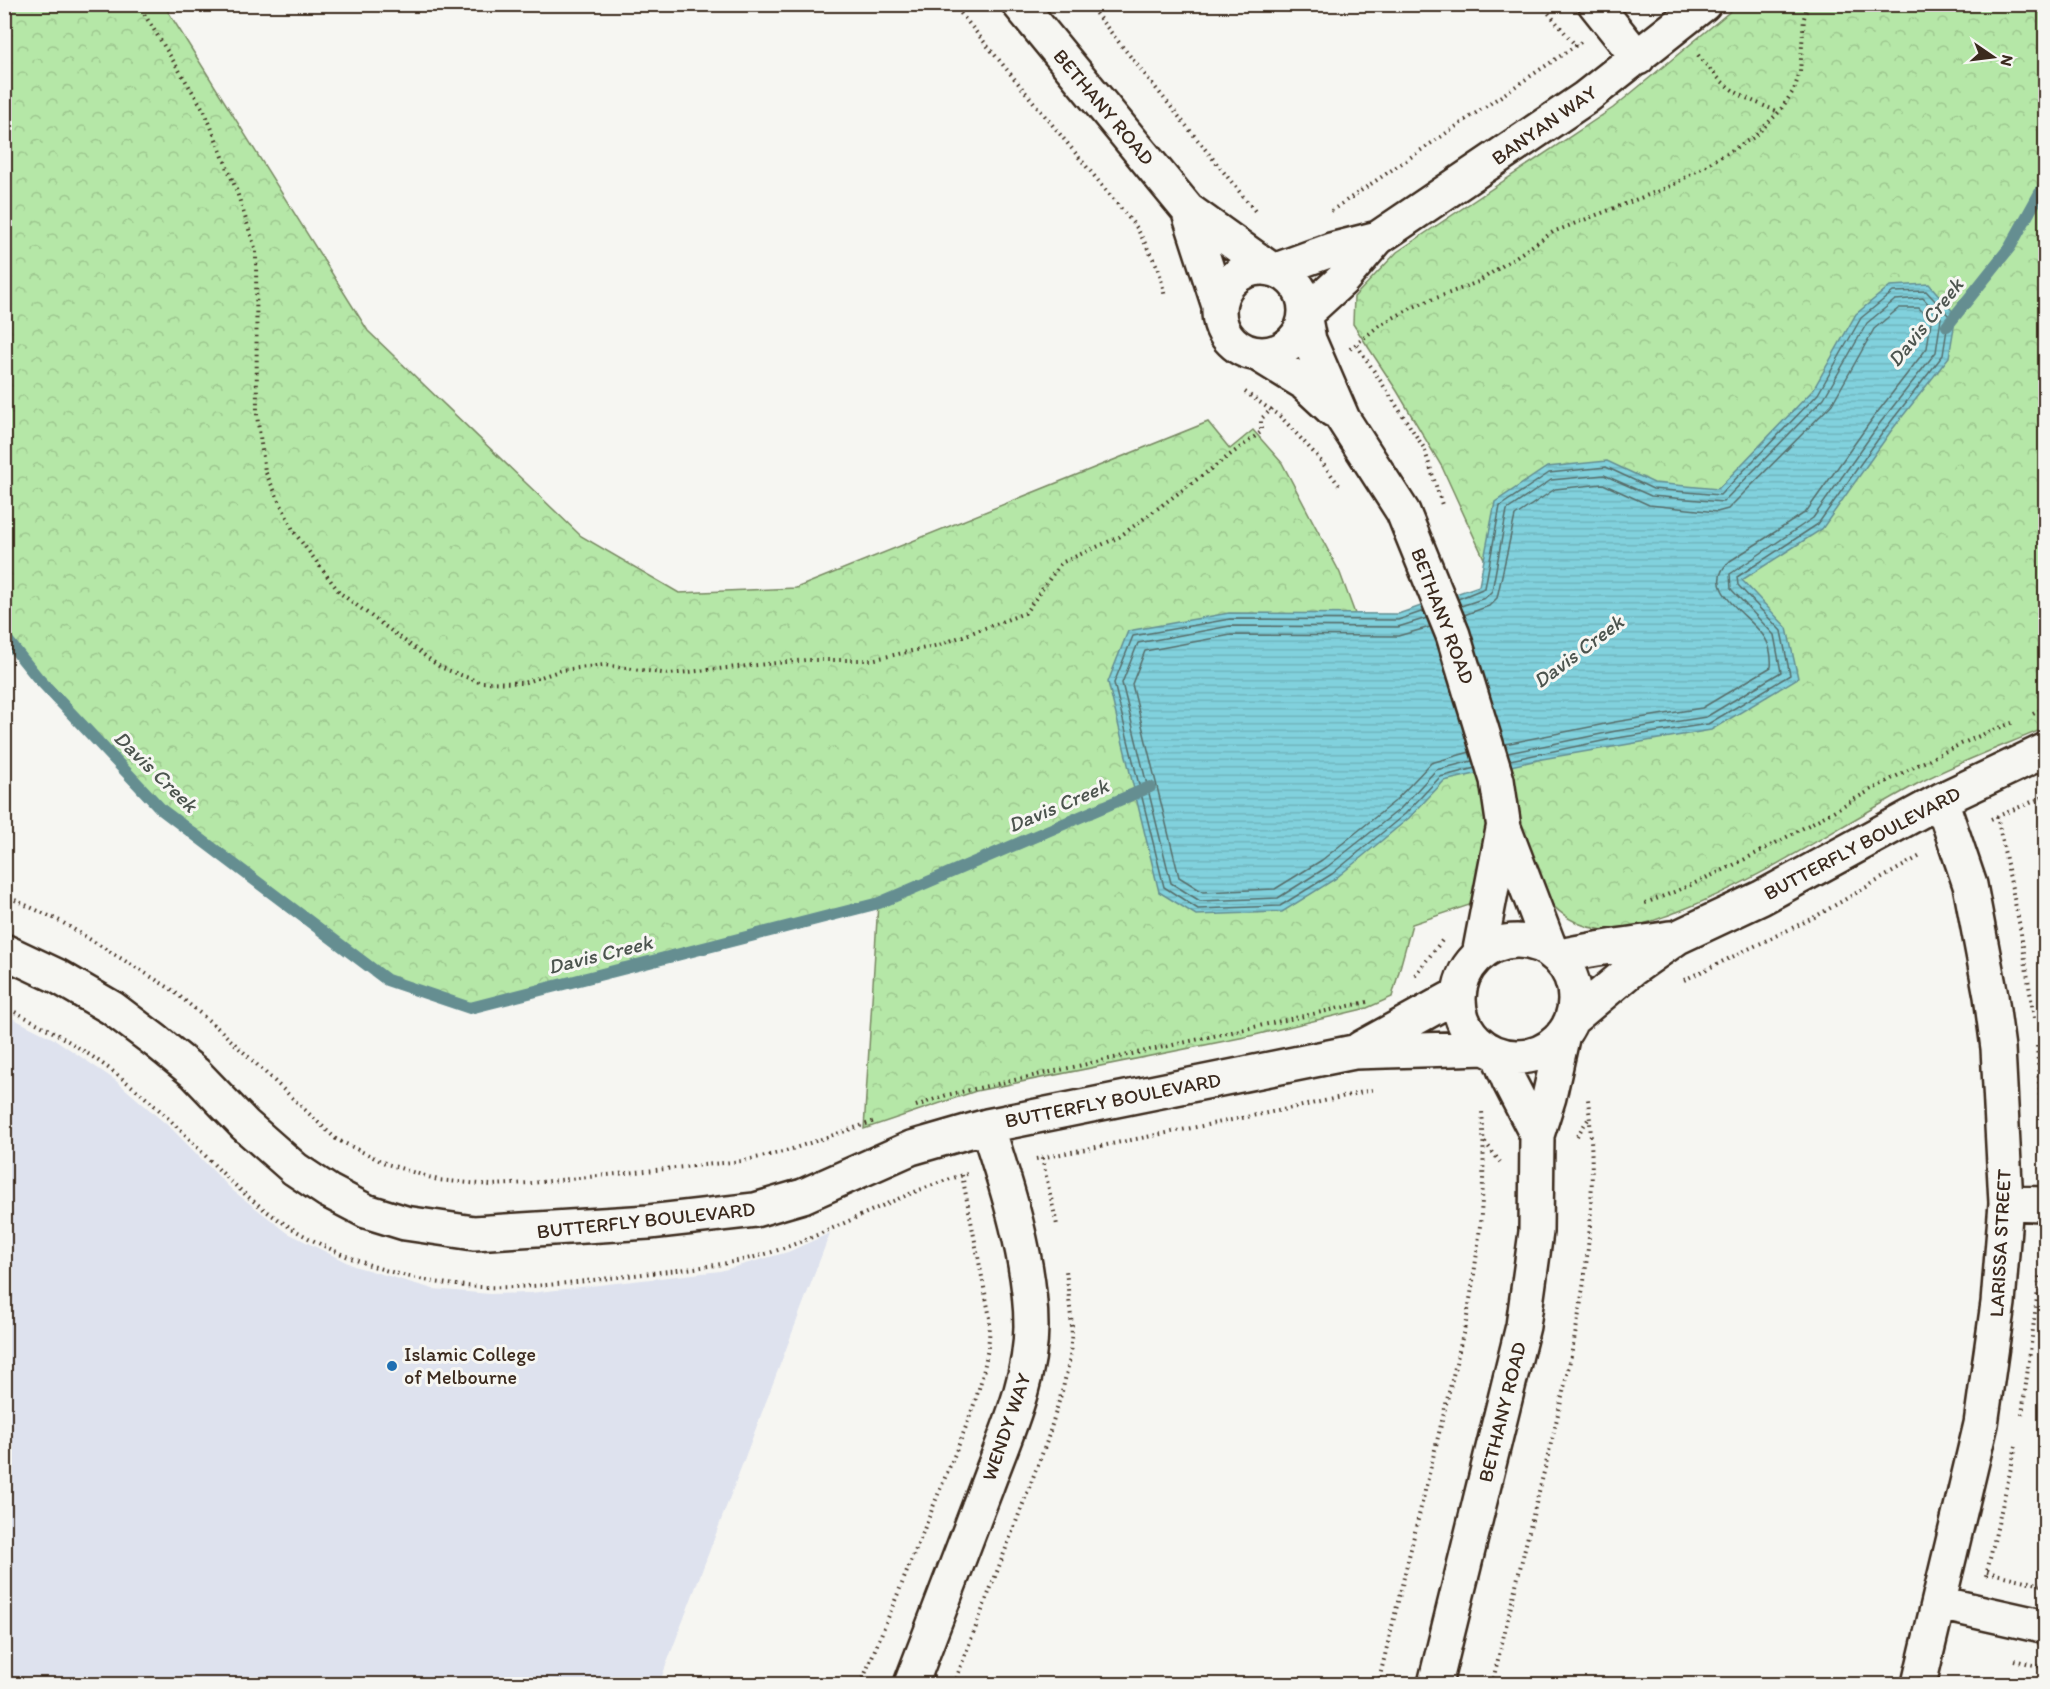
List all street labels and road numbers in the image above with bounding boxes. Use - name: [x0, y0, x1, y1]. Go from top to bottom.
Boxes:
- street label: BETHANY ROAD: [1049, 44, 1159, 170]
- street label: BANYAN WAY: [1487, 80, 1602, 170]
- street label: BETHANY ROAD: [1406, 544, 1480, 688]
- street label: BUTTERFLY BOULEVARD: [1759, 781, 1965, 905]
- street label: BUTTERFLY BOULEVARD: [1003, 1067, 1223, 1133]
- street label: LARISSA STREET: [1984, 1168, 2016, 1318]
- street label: BUTTERFLY BOULEVARD: [536, 1197, 756, 1243]
- street label: BETHANY ROAD: [1473, 1339, 1531, 1485]
- street label: WENDY WAY: [976, 1370, 1036, 1484]

